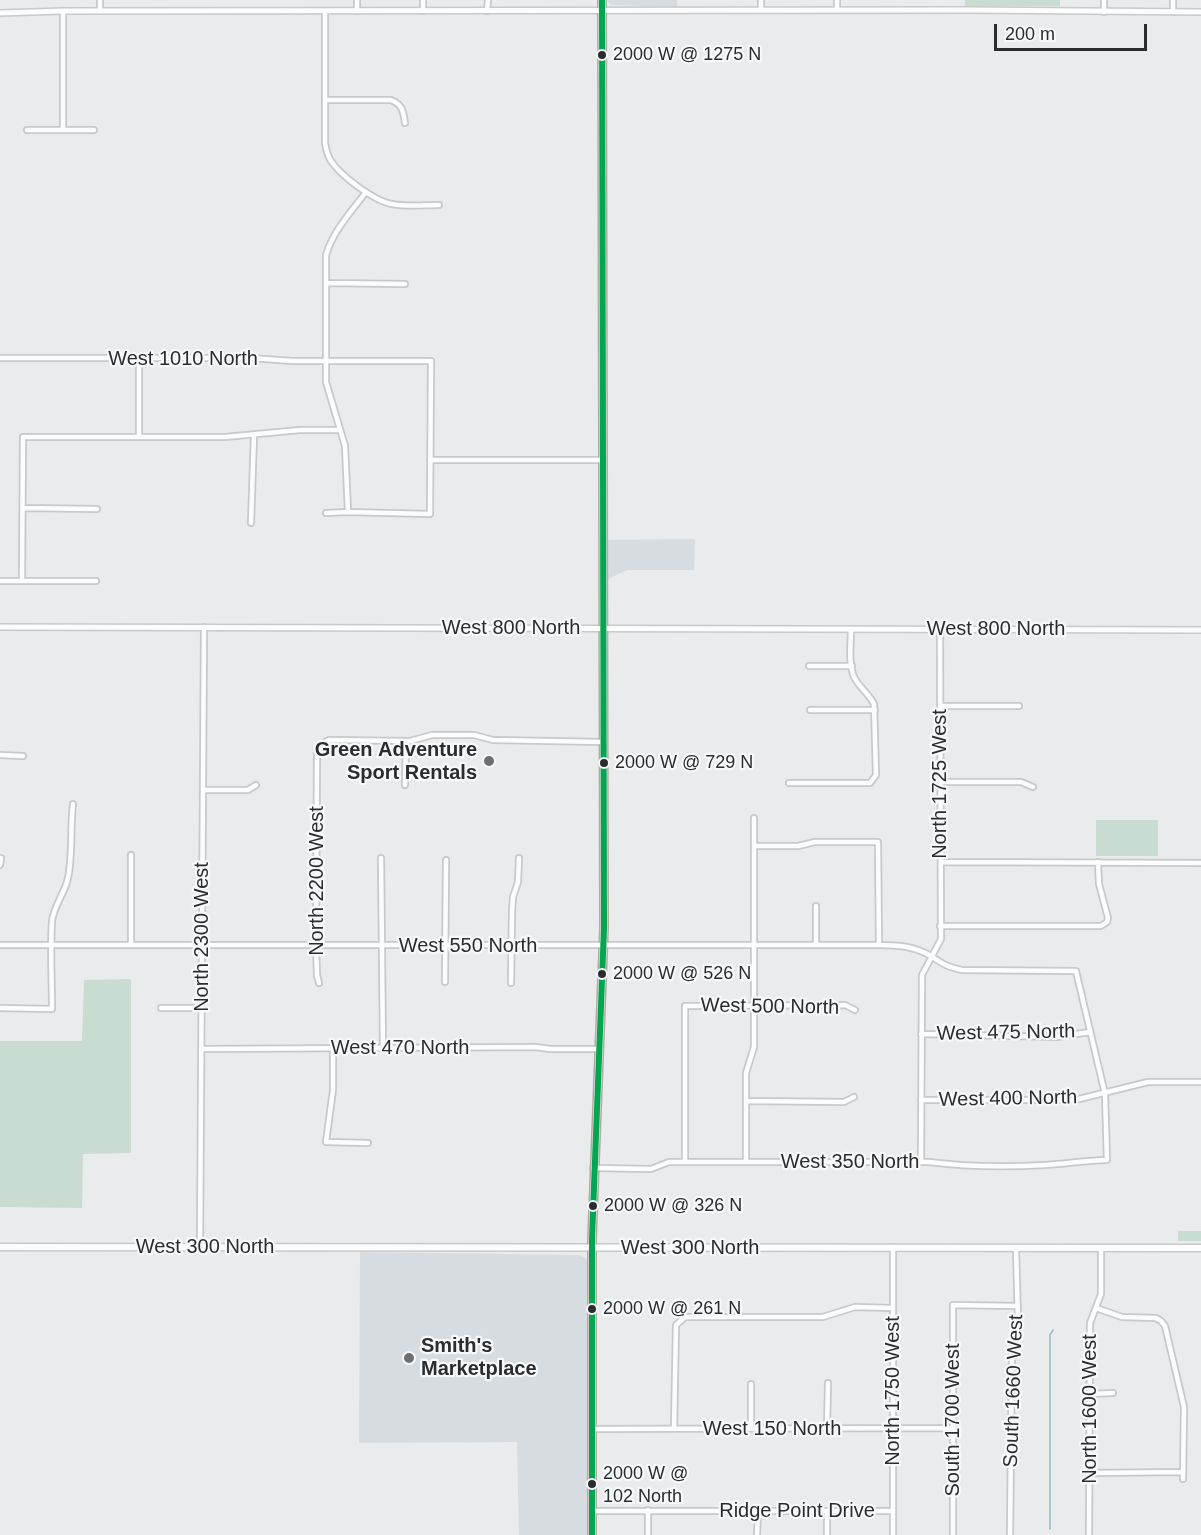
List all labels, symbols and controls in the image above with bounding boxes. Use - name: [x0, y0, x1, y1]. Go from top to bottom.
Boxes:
- scale bar: [997, 12, 1150, 50]
- text: 200 m: [1005, 24, 1055, 44]
- place label: 2000 W @ 1275 N: [613, 44, 761, 66]
- marker: 2000 W @ 1275 N: [596, 49, 608, 61]
- street label: West 1010 North: [108, 347, 258, 371]
- street label: West 800 North: [442, 616, 580, 640]
- street label: West 800 North: [927, 617, 1065, 641]
- street label: North 1725 West: [928, 709, 952, 859]
- place label: Green Adventure Sport Rentals: [315, 738, 477, 785]
- place label: 2000 W @ 729 N: [615, 752, 753, 774]
- marker: Green Adventure Sport Rentals: [482, 754, 496, 768]
- marker: 2000 W @ 729 N: [598, 757, 610, 769]
- street label: North 2200 West: [305, 806, 329, 956]
- street label: North 2300 West: [190, 862, 214, 1012]
- street label: West 550 North: [399, 934, 537, 958]
- place label: 2000 W @ 526 N: [613, 963, 751, 985]
- marker: 2000 W @ 526 N: [596, 968, 608, 980]
- street label: West 500 North: [701, 994, 839, 1020]
- street label: West 475 North: [937, 1020, 1075, 1046]
- street label: West 470 North: [331, 1036, 469, 1060]
- street label: West 400 North: [939, 1086, 1077, 1112]
- street label: West 350 North: [781, 1150, 919, 1174]
- place label: 2000 W @ 326 N: [604, 1195, 742, 1217]
- marker: 2000 W @ 326 N: [587, 1200, 599, 1212]
- street label: West 300 North: [136, 1235, 274, 1259]
- street label: West 300 North: [621, 1236, 759, 1260]
- place label: 2000 W @ 261 N: [603, 1298, 741, 1320]
- marker: 2000 W @ 261 N: [586, 1303, 598, 1315]
- street label: South 1660 West: [999, 1314, 1029, 1468]
- street label: North 1750 West: [881, 1316, 905, 1466]
- place label: Smith's Marketplace: [421, 1334, 537, 1381]
- street label: North 1600 West: [1078, 1334, 1102, 1484]
- street label: South 1700 West: [941, 1343, 965, 1497]
- marker: Smith's Marketplace: [402, 1351, 416, 1365]
- street label: West 150 North: [703, 1417, 841, 1441]
- place label: 2000 W @ 102 North: [603, 1463, 688, 1506]
- marker: 2000 W @ 102 North: [586, 1478, 598, 1490]
- street label: Ridge Point Drive: [719, 1499, 875, 1523]

